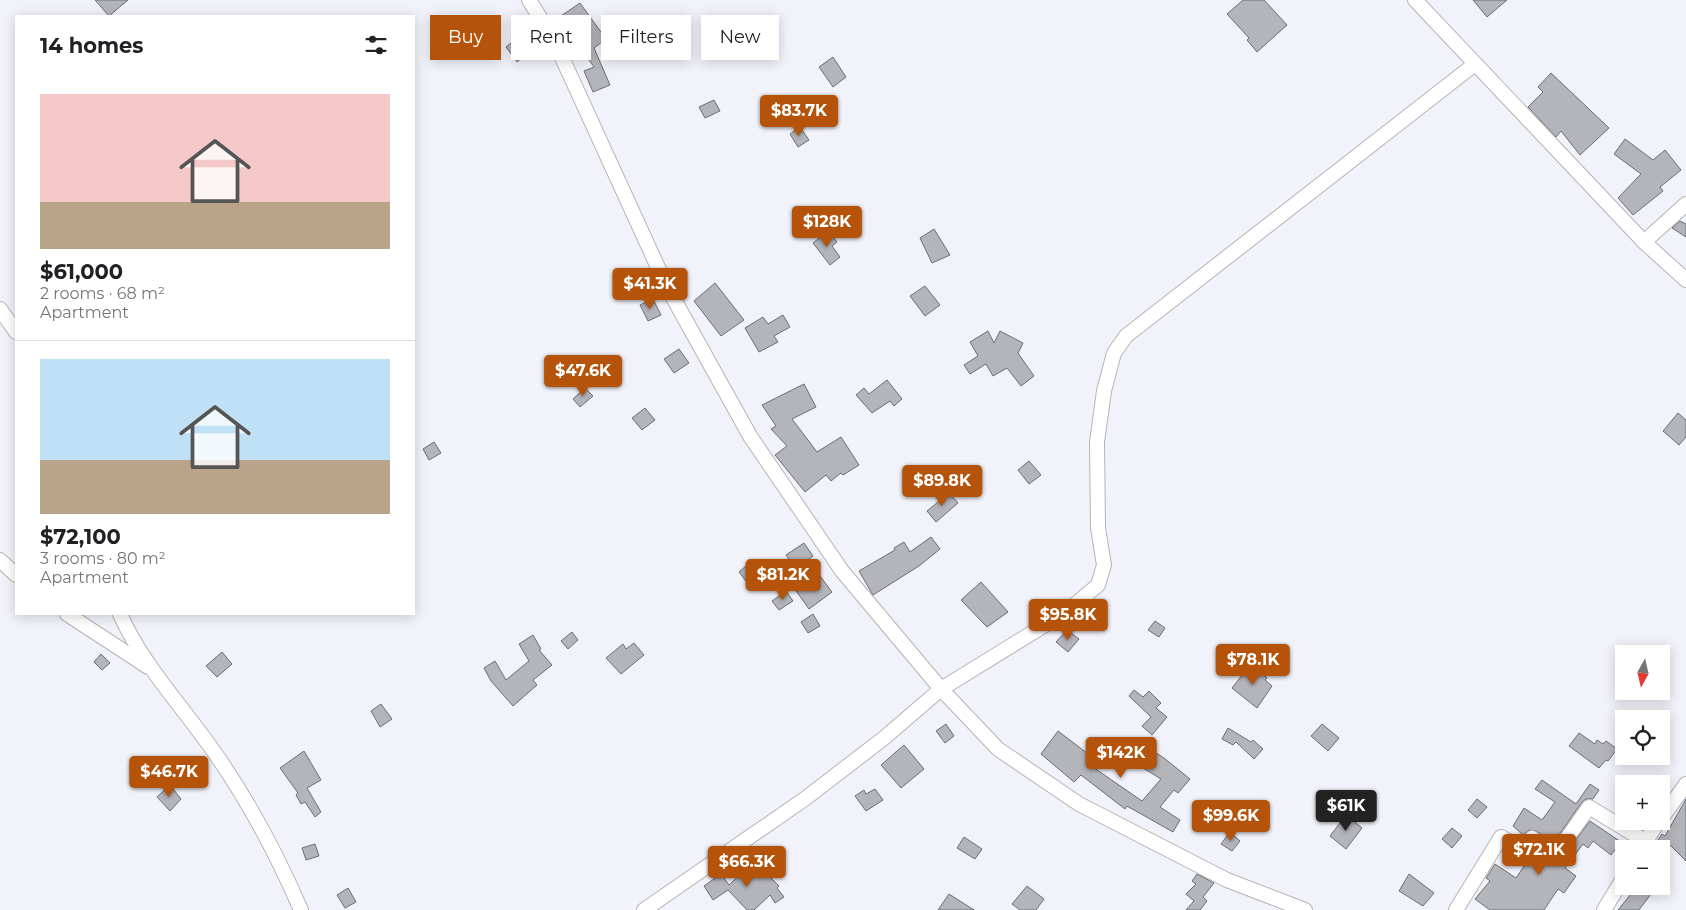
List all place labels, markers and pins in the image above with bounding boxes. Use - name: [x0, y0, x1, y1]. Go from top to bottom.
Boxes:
- pin: $83.7K: [758, 94, 840, 137]
- pin: $128K: [792, 206, 862, 248]
- pin: $41.3K: [609, 268, 691, 310]
- pin: $47.6K: [542, 354, 624, 397]
- pin: $89.8K: [901, 464, 983, 507]
- pin: $81.2K: [742, 558, 824, 601]
- pin: $95.8K: [1027, 598, 1109, 641]
- pin: $78.1K: [1212, 644, 1294, 686]
- pin: $142K: [1086, 736, 1156, 779]
- pin: $46.7K: [128, 756, 210, 798]
- pin: $61K: [1316, 790, 1376, 832]
- pin: $99.6K: [1190, 800, 1272, 842]
- pin: $72.1K: [1498, 834, 1580, 876]
- pin: $66.3K: [706, 846, 788, 888]

